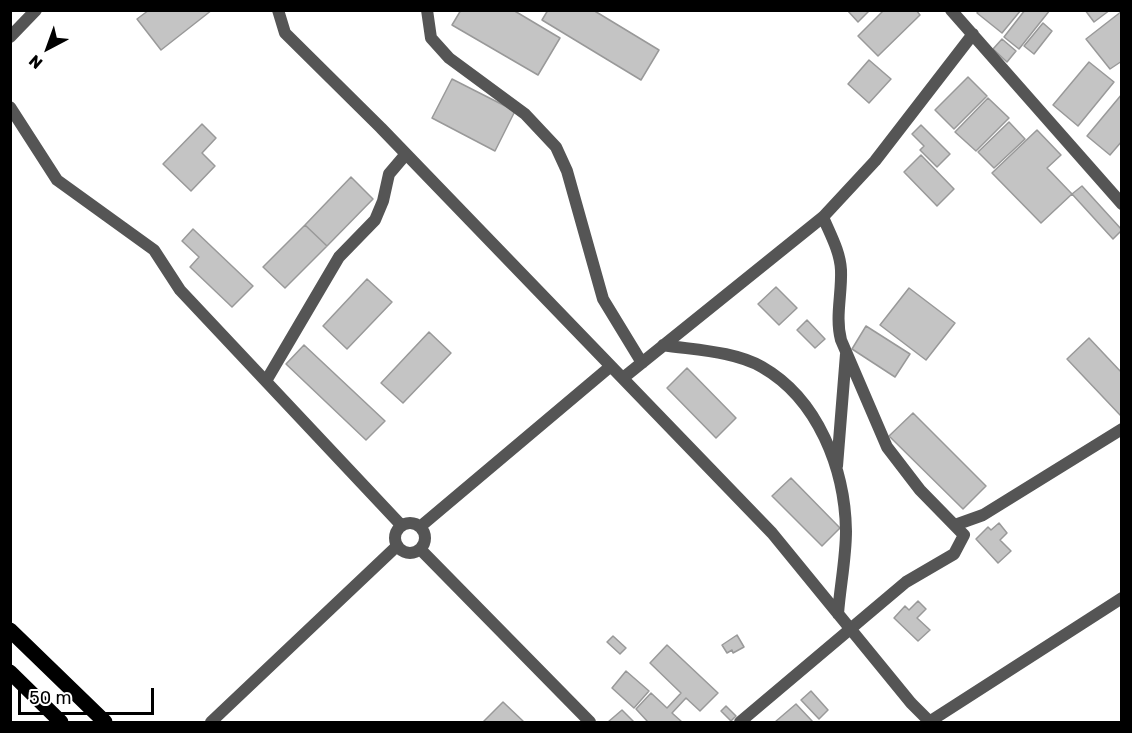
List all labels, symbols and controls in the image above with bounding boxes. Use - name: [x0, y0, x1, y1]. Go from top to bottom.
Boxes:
- north arrow: [18, 18, 78, 78]
- text: N: [25, 51, 46, 73]
- scale bar: [21, 676, 158, 714]
- text: 50 m: [29, 687, 72, 709]

